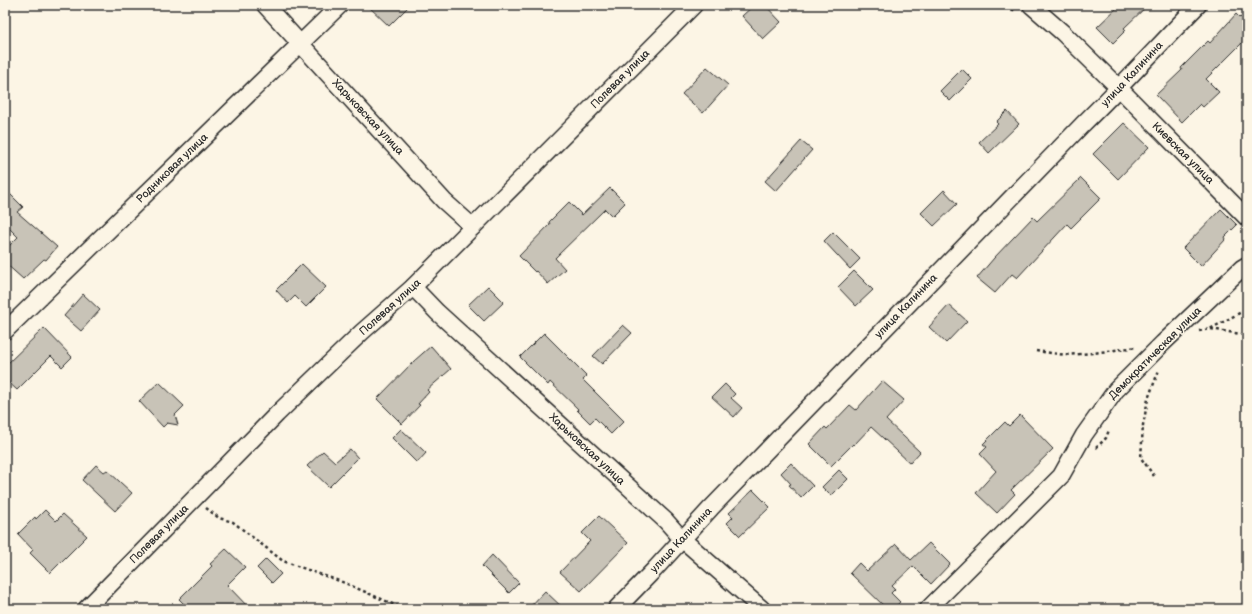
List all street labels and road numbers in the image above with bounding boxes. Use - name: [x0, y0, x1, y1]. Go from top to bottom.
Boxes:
- street label: улица Калинина: [1098, 38, 1166, 109]
- street label: Полевая улица: [588, 46, 653, 111]
- street label: Харьковская улица: [329, 76, 407, 158]
- street label: Киевская улица: [1149, 119, 1217, 187]
- street label: Родниковая улица: [133, 130, 211, 206]
- street label: улица Калинина: [872, 271, 940, 341]
- street label: Полевая улица: [357, 276, 424, 338]
- street label: Демократическая улица: [1106, 304, 1204, 402]
- street label: Харьковская улица: [546, 410, 628, 488]
- street label: Полевая улица: [127, 501, 192, 566]
- street label: улица Калинина: [647, 504, 715, 575]

